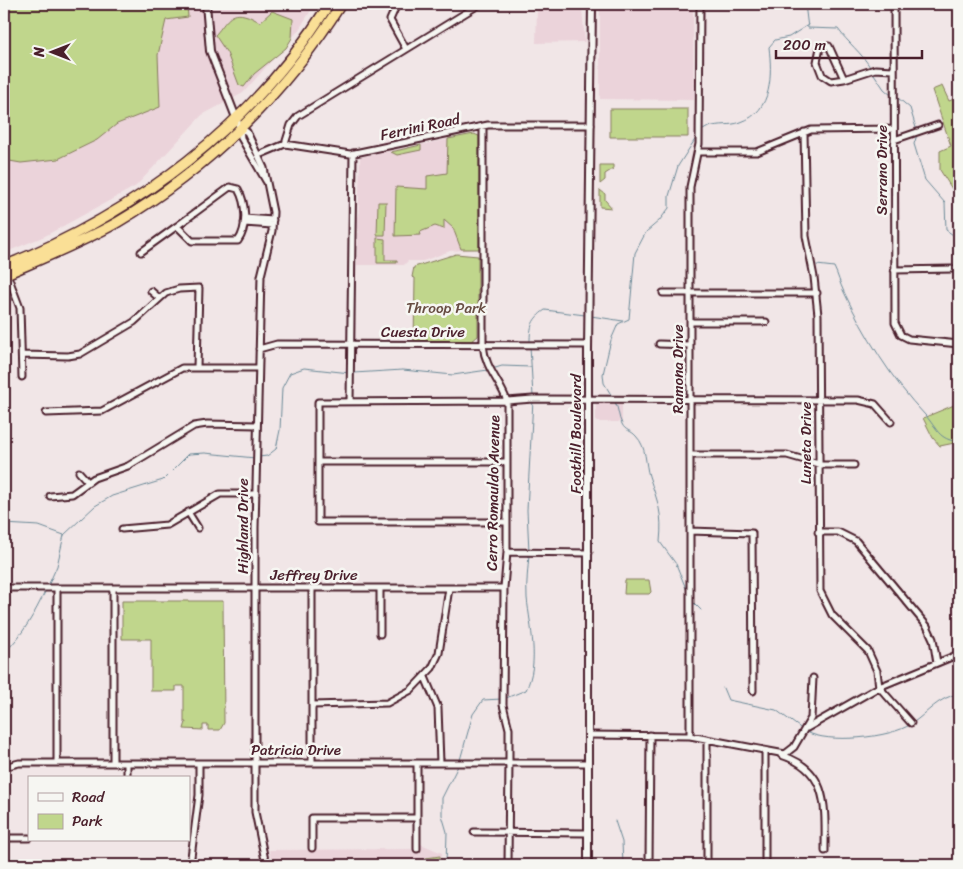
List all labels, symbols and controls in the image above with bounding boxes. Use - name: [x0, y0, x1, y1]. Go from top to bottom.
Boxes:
- north arrow: [28, 28, 78, 78]
- scale bar: [776, 28, 922, 60]
- text: 200 m: [783, 32, 827, 58]
- text: N: [27, 47, 52, 58]
- street label: Ferrini Road: [378, 106, 463, 148]
- street label: Serrano Drive: [869, 125, 895, 215]
- park label: Throop Park: [406, 295, 486, 321]
- street label: Cuesta Drive: [381, 319, 465, 345]
- street label: Ramona Drive: [665, 324, 691, 414]
- street label: Foothill Boulevard: [563, 373, 589, 494]
- street label: Luneta Drive: [793, 401, 819, 484]
- street label: Cerro Romauldo Avenue: [479, 415, 507, 571]
- street label: Highland Drive: [230, 478, 256, 574]
- street label: Jeffrey Drive: [269, 562, 358, 588]
- street label: Patricia Drive: [251, 737, 341, 763]
- legend: [28, 776, 190, 842]
- text: Road: [72, 784, 105, 810]
- text: Park: [72, 808, 103, 834]

